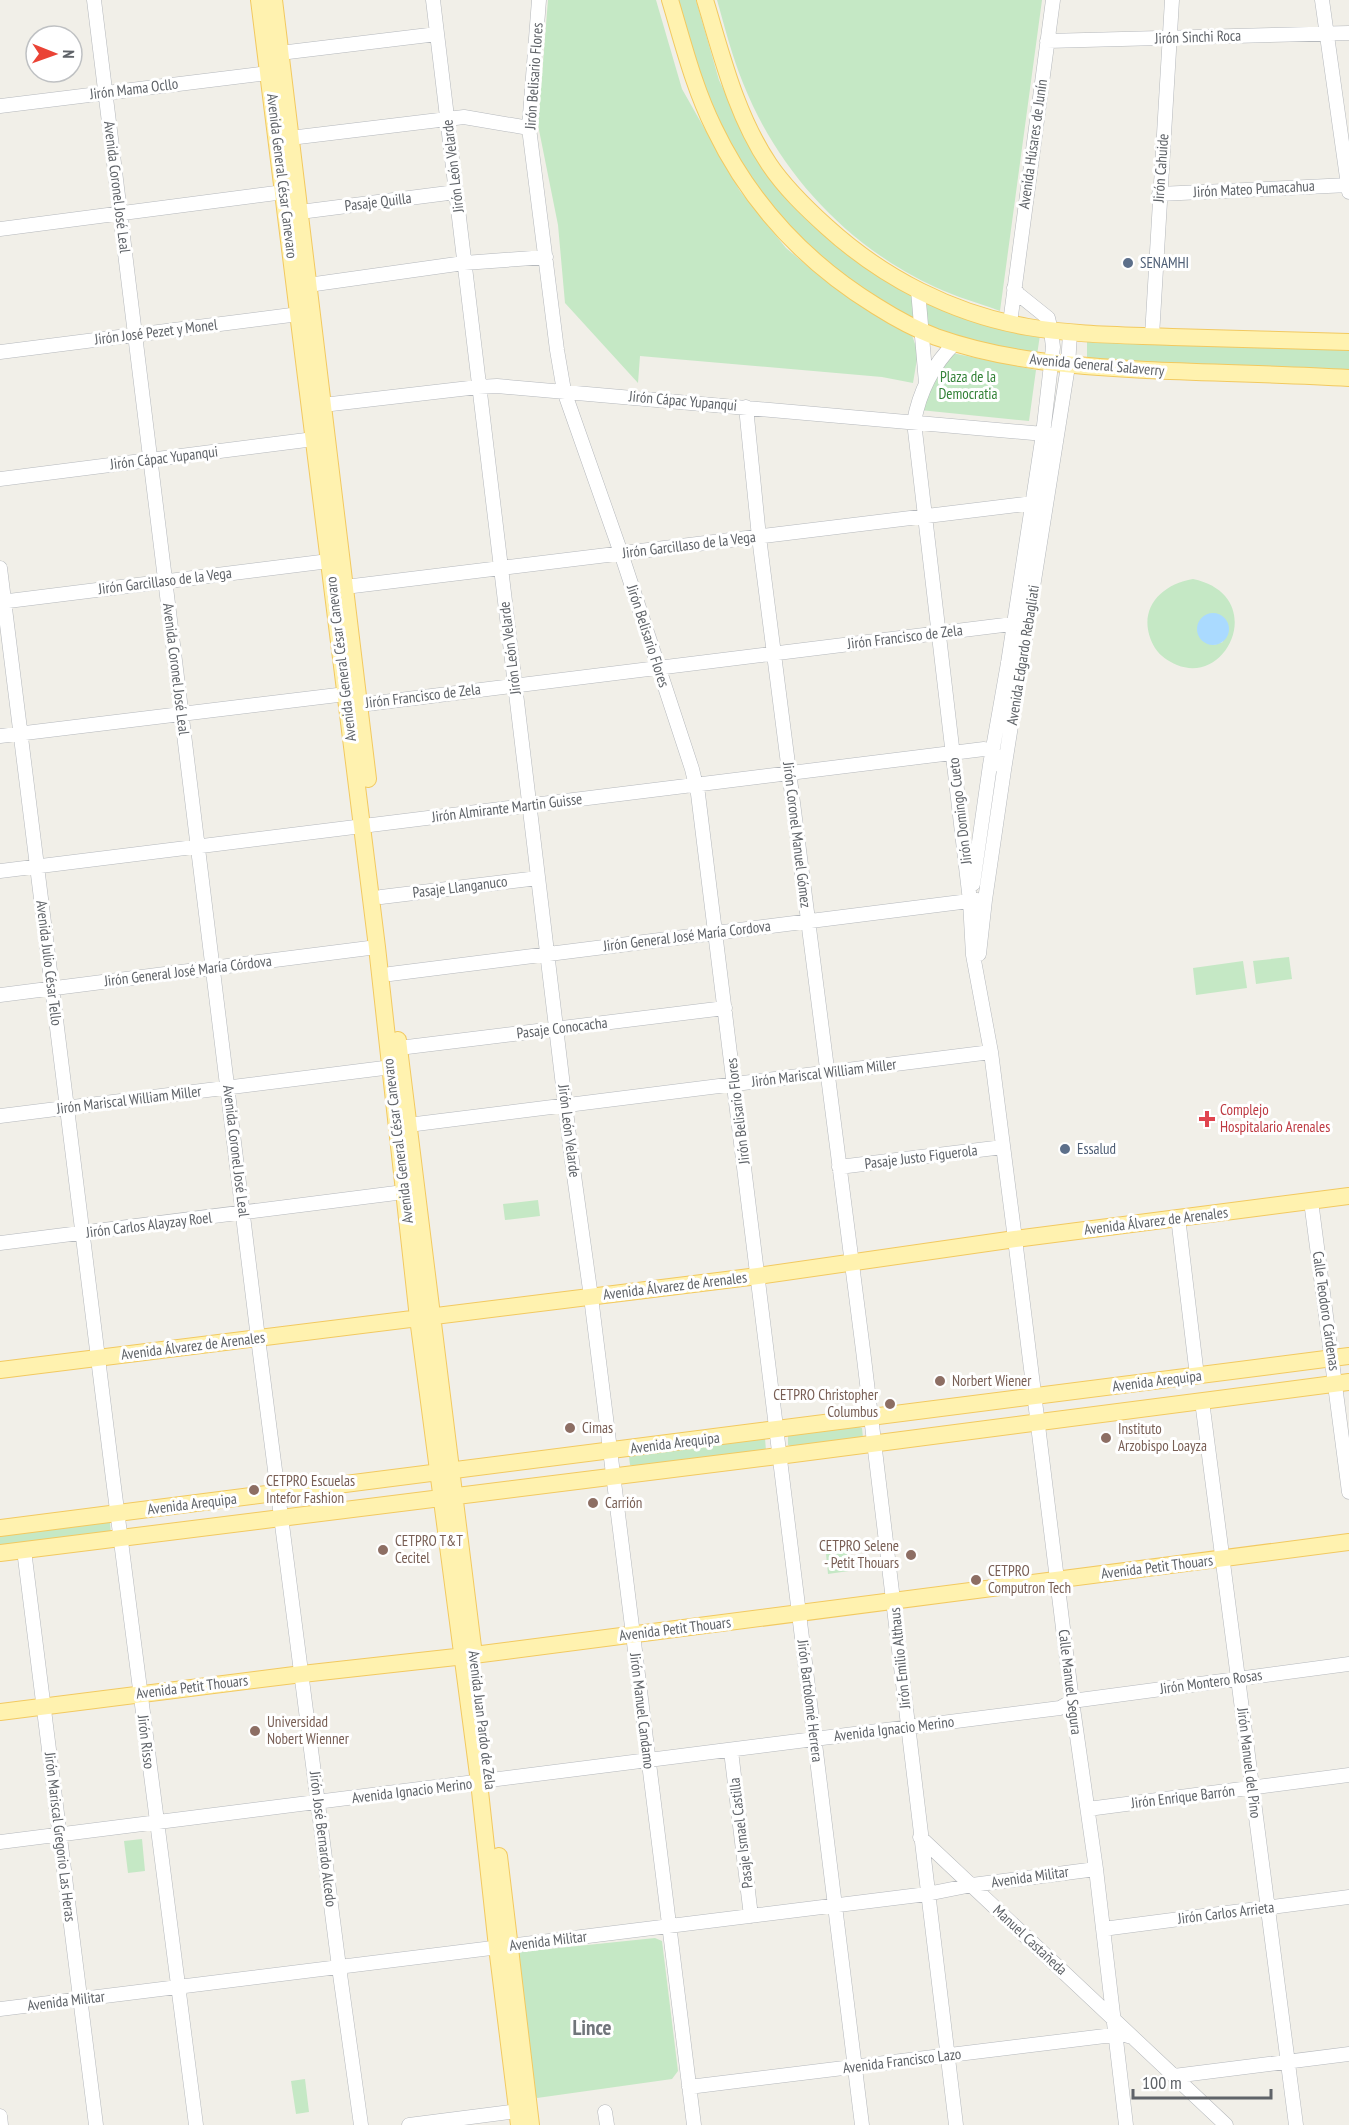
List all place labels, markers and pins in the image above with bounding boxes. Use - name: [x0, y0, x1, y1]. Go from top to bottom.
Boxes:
- place label: SENAMHI: [1140, 253, 1189, 272]
- marker: SENAMHI: [1121, 256, 1135, 270]
- place label: Complejo Hospitalario Arenales: [1220, 1100, 1330, 1136]
- marker: Complejo Hospitalario Arenales: [1198, 1110, 1216, 1128]
- place label: Essalud: [1077, 1139, 1116, 1158]
- marker: Essalud: [1058, 1142, 1072, 1156]
- place label: Norbert Wiener: [952, 1371, 1032, 1390]
- marker: Norbert Wiener: [933, 1374, 947, 1388]
- place label: CETPRO Christopher Columbus: [773, 1385, 879, 1421]
- marker: CETPRO Christopher Columbus: [883, 1397, 897, 1411]
- place label: Cimas: [582, 1418, 613, 1437]
- place label: Instituto Arzobispo Loayza: [1118, 1419, 1207, 1455]
- marker: Cimas: [563, 1421, 577, 1435]
- marker: Instituto Arzobispo Loayza: [1099, 1431, 1113, 1445]
- place label: CETPRO Escuelas Intefor Fashion: [266, 1471, 355, 1507]
- marker: CETPRO Escuelas Intefor Fashion: [247, 1483, 261, 1497]
- place label: Carrión: [605, 1493, 642, 1512]
- marker: Carrión: [586, 1496, 600, 1510]
- place label: CETPRO T&T Cecitel: [395, 1531, 463, 1567]
- place label: CETPRO Selene - Petit Thouars: [819, 1536, 899, 1572]
- marker: CETPRO T&T Cecitel: [376, 1543, 390, 1557]
- marker: CETPRO Selene - Petit Thouars: [904, 1548, 918, 1562]
- place label: CETPRO Computron Tech: [988, 1561, 1071, 1597]
- marker: CETPRO Computron Tech: [969, 1573, 983, 1587]
- place label: Universidad Nobert Wienner: [267, 1712, 350, 1748]
- marker: Universidad Nobert Wienner: [248, 1724, 262, 1738]

